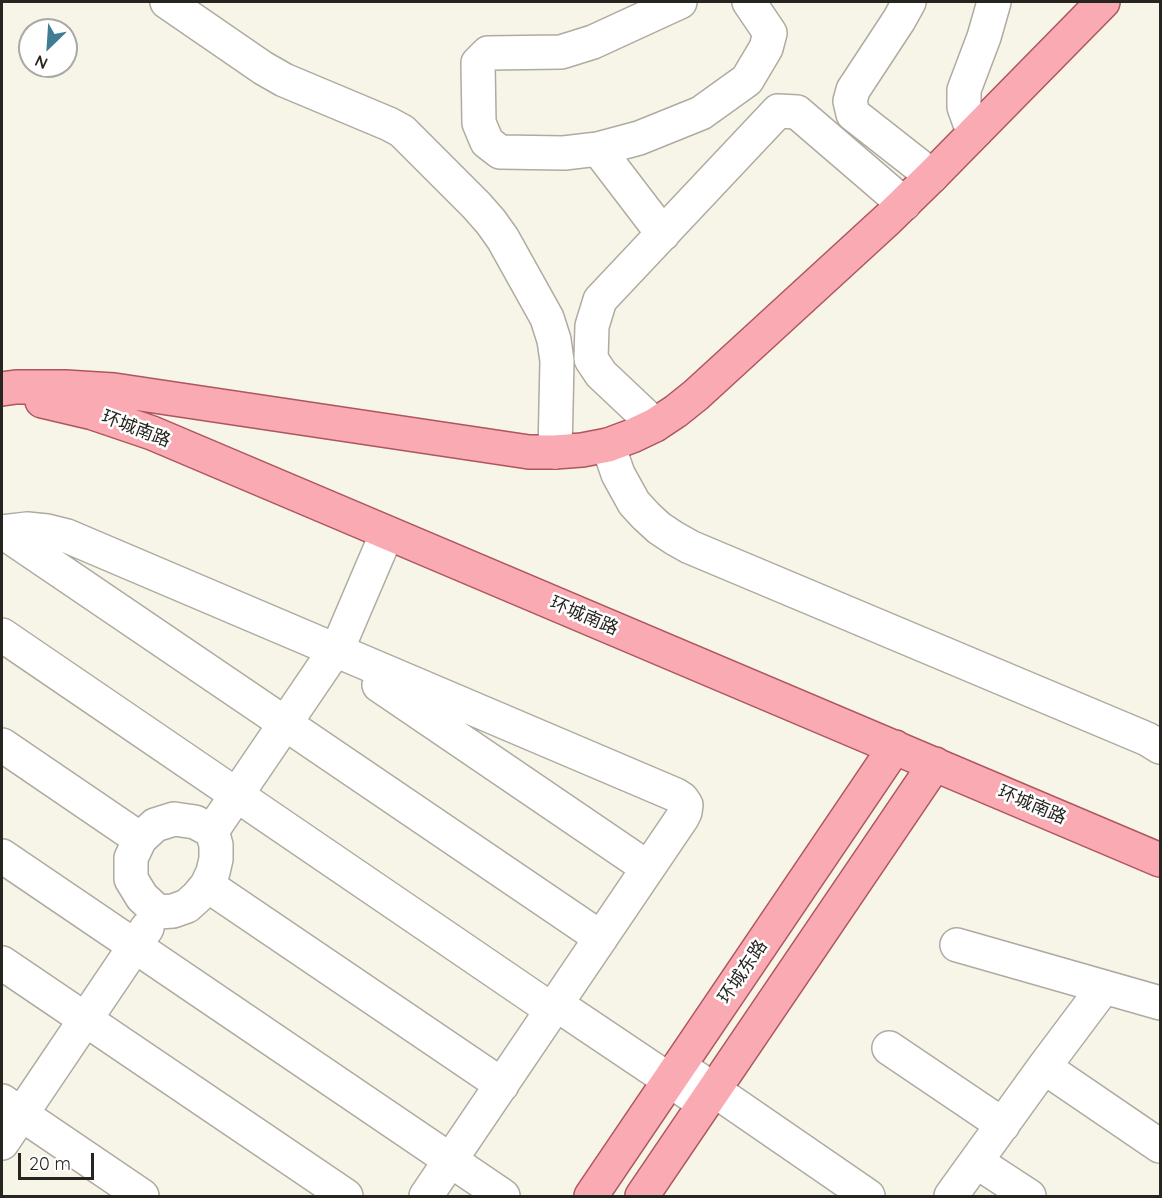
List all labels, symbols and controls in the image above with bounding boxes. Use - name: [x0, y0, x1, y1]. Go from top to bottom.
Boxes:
- north arrow: [18, 18, 78, 78]
- text: N: [32, 51, 51, 74]
- street label: 环城南路: [99, 406, 173, 452]
- street label: 环城南路: [547, 592, 621, 640]
- street label: 环城南路: [995, 781, 1069, 829]
- street label: 环城东路: [714, 936, 772, 1008]
- scale bar: [21, 1141, 98, 1179]
- text: 20 m: [29, 1152, 71, 1175]

